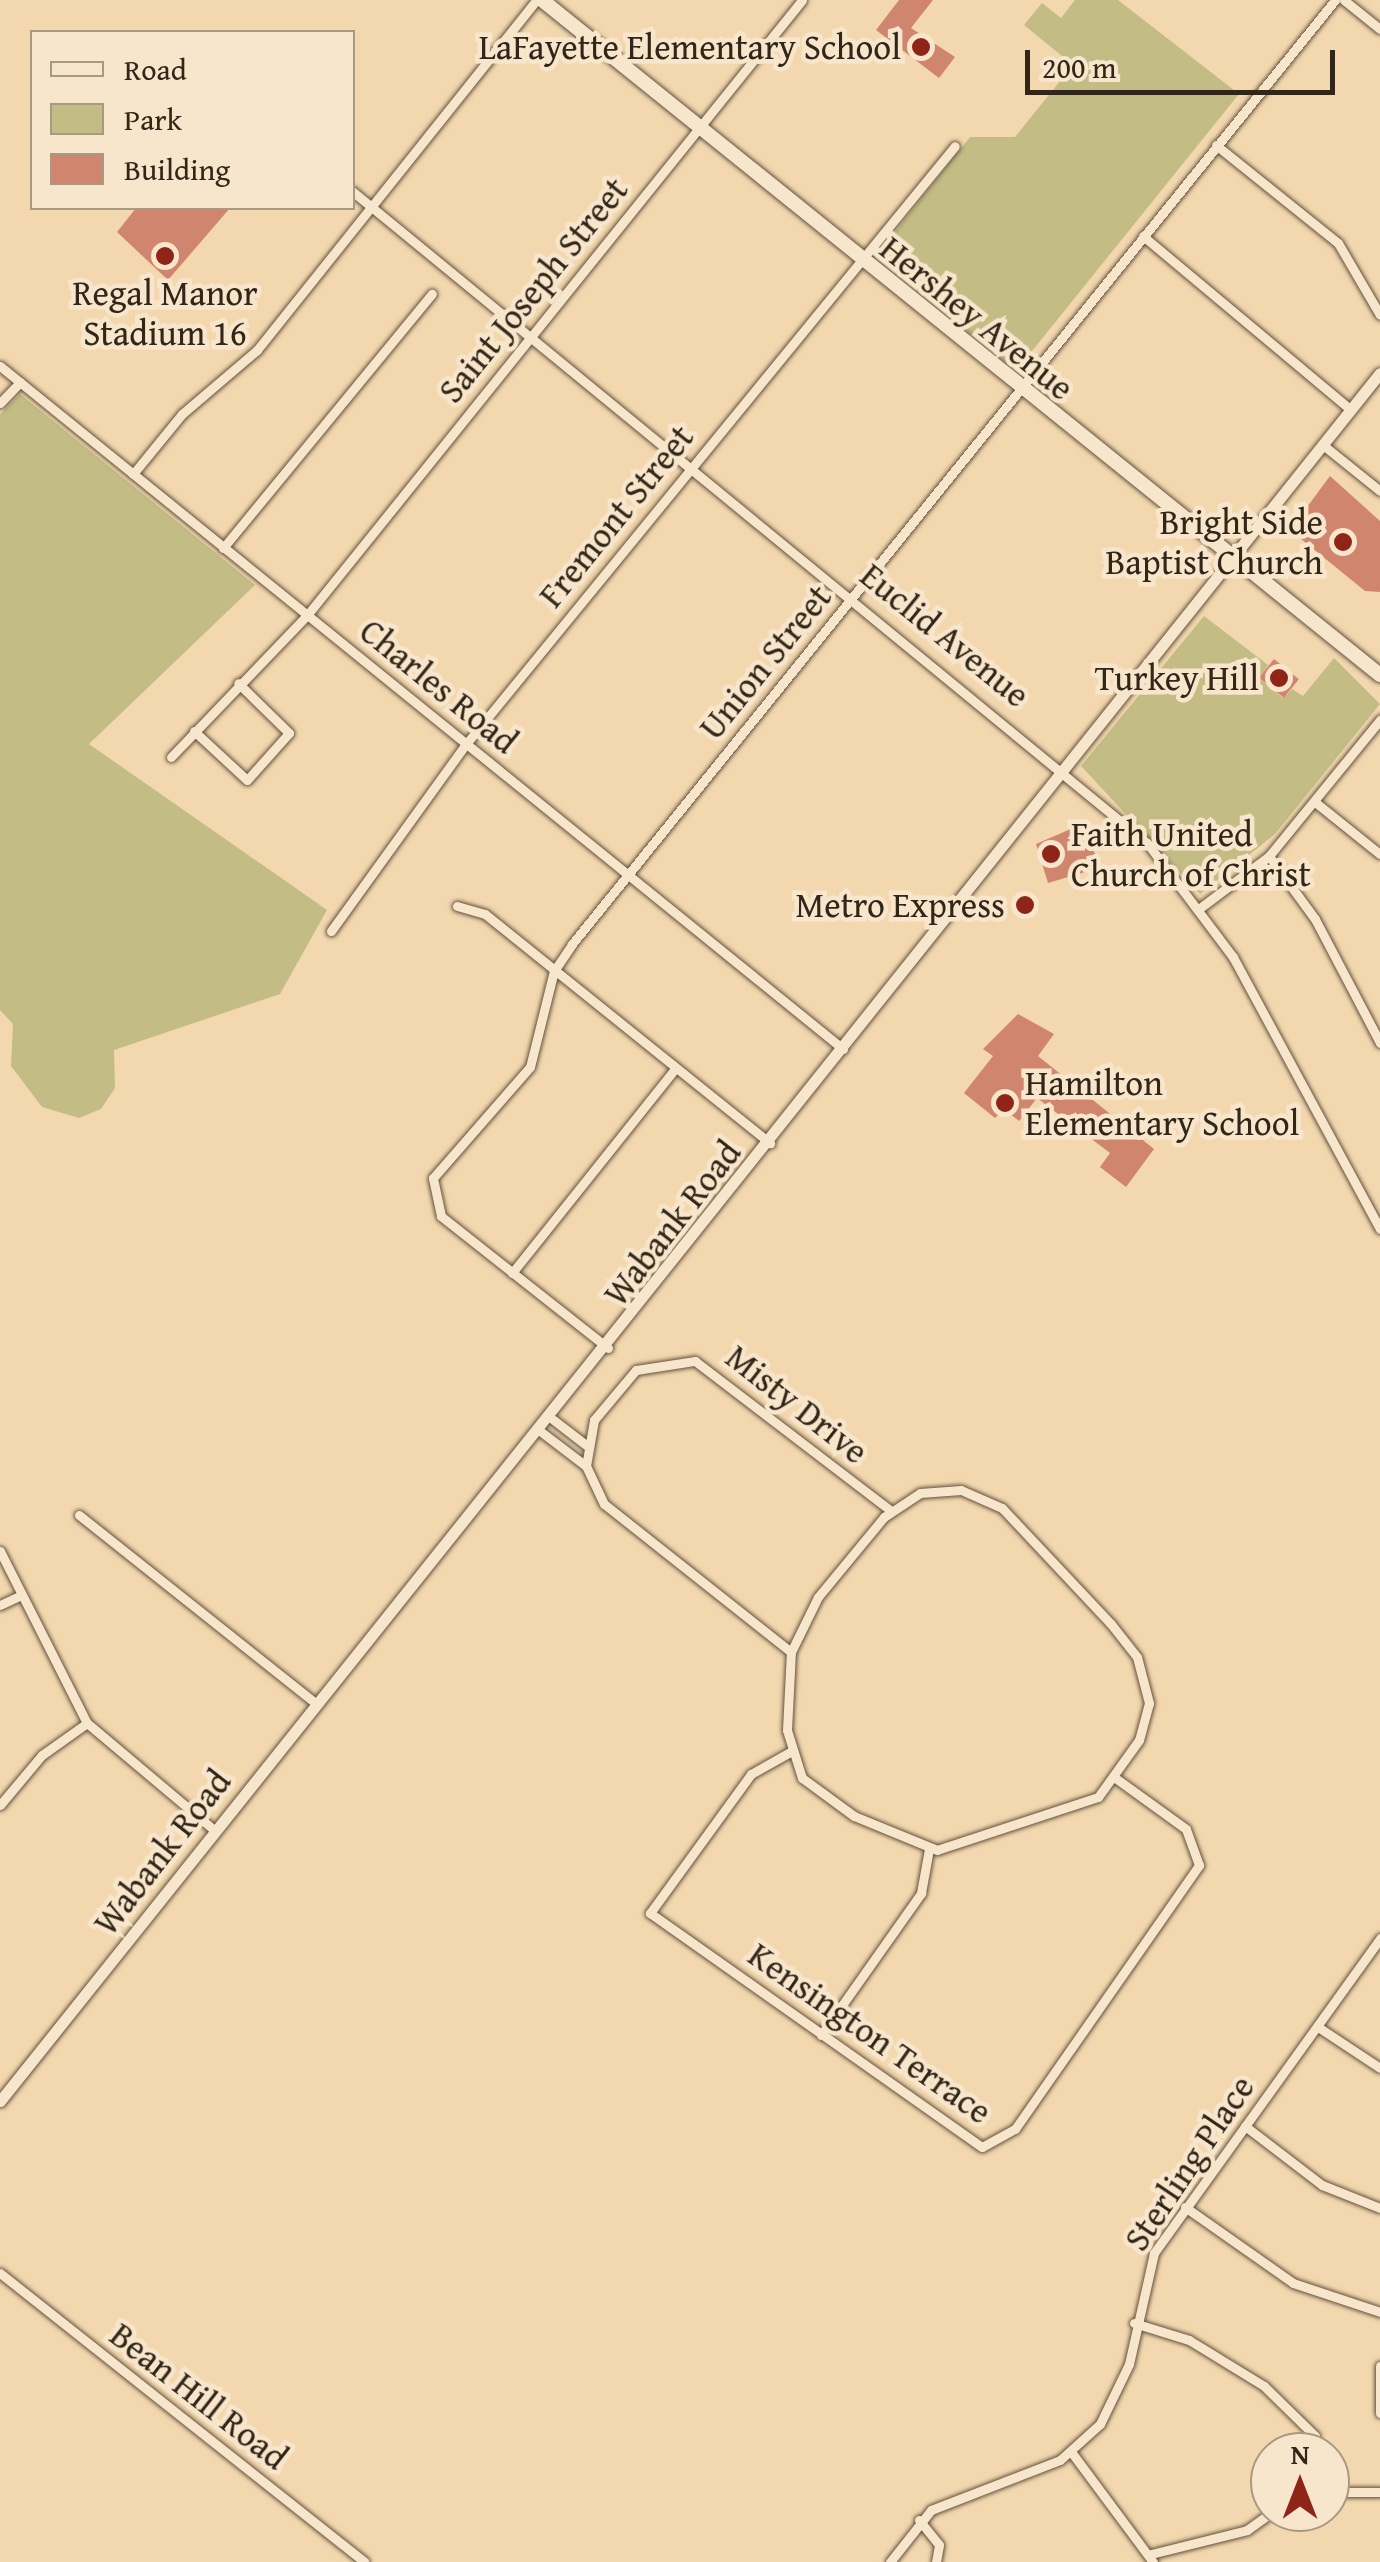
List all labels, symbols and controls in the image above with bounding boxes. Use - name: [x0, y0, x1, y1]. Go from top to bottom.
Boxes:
- place label: LaFayette Elementary School: [479, 26, 901, 68]
- legend: [30, 30, 355, 210]
- scale bar: [1030, 30, 1340, 92]
- marker: LaFayette Elementary School: [910, 36, 932, 58]
- text: 200 m: [1042, 45, 1116, 89]
- text: Road: [124, 47, 187, 91]
- text: Park: [124, 97, 182, 141]
- text: Building: [124, 147, 230, 191]
- street label: Saint Joseph Street: [429, 169, 637, 411]
- street label: Hershey Avenue: [872, 227, 1082, 409]
- marker: Regal Manor Stadium 16: [154, 245, 176, 267]
- place label: Regal Manor Stadium 16: [72, 272, 258, 354]
- street label: Fremont Street: [530, 416, 702, 616]
- place label: Bright Side Baptist Church: [1105, 501, 1323, 583]
- marker: Bright Side Baptist Church: [1332, 531, 1354, 553]
- street label: Euclid Avenue: [852, 554, 1038, 716]
- street label: Union Street: [690, 576, 840, 748]
- street label: Charles Road: [352, 610, 526, 762]
- place label: Turkey Hill: [1095, 657, 1259, 699]
- marker: Turkey Hill: [1268, 667, 1290, 689]
- place label: Faith United Church of Christ: [1071, 813, 1311, 895]
- marker: Faith United Church of Christ: [1040, 843, 1062, 865]
- place label: Metro Express: [796, 884, 1005, 926]
- marker: Metro Express: [1014, 894, 1036, 916]
- place label: Hamilton Elementary School: [1025, 1062, 1299, 1144]
- marker: Hamilton Elementary School: [994, 1092, 1016, 1114]
- street label: Wabank Road: [595, 1132, 749, 1314]
- street label: Misty Drive: [718, 1336, 876, 1472]
- street label: Wabank Road: [85, 1761, 239, 1943]
- street label: Kensington Terrace: [740, 1934, 1000, 2132]
- street label: Sterling Place: [1115, 2068, 1263, 2258]
- street label: Bean Hill Road: [102, 2314, 296, 2478]
- north arrow: [1250, 2432, 1350, 2532]
- text: N: [1291, 2433, 1309, 2474]

